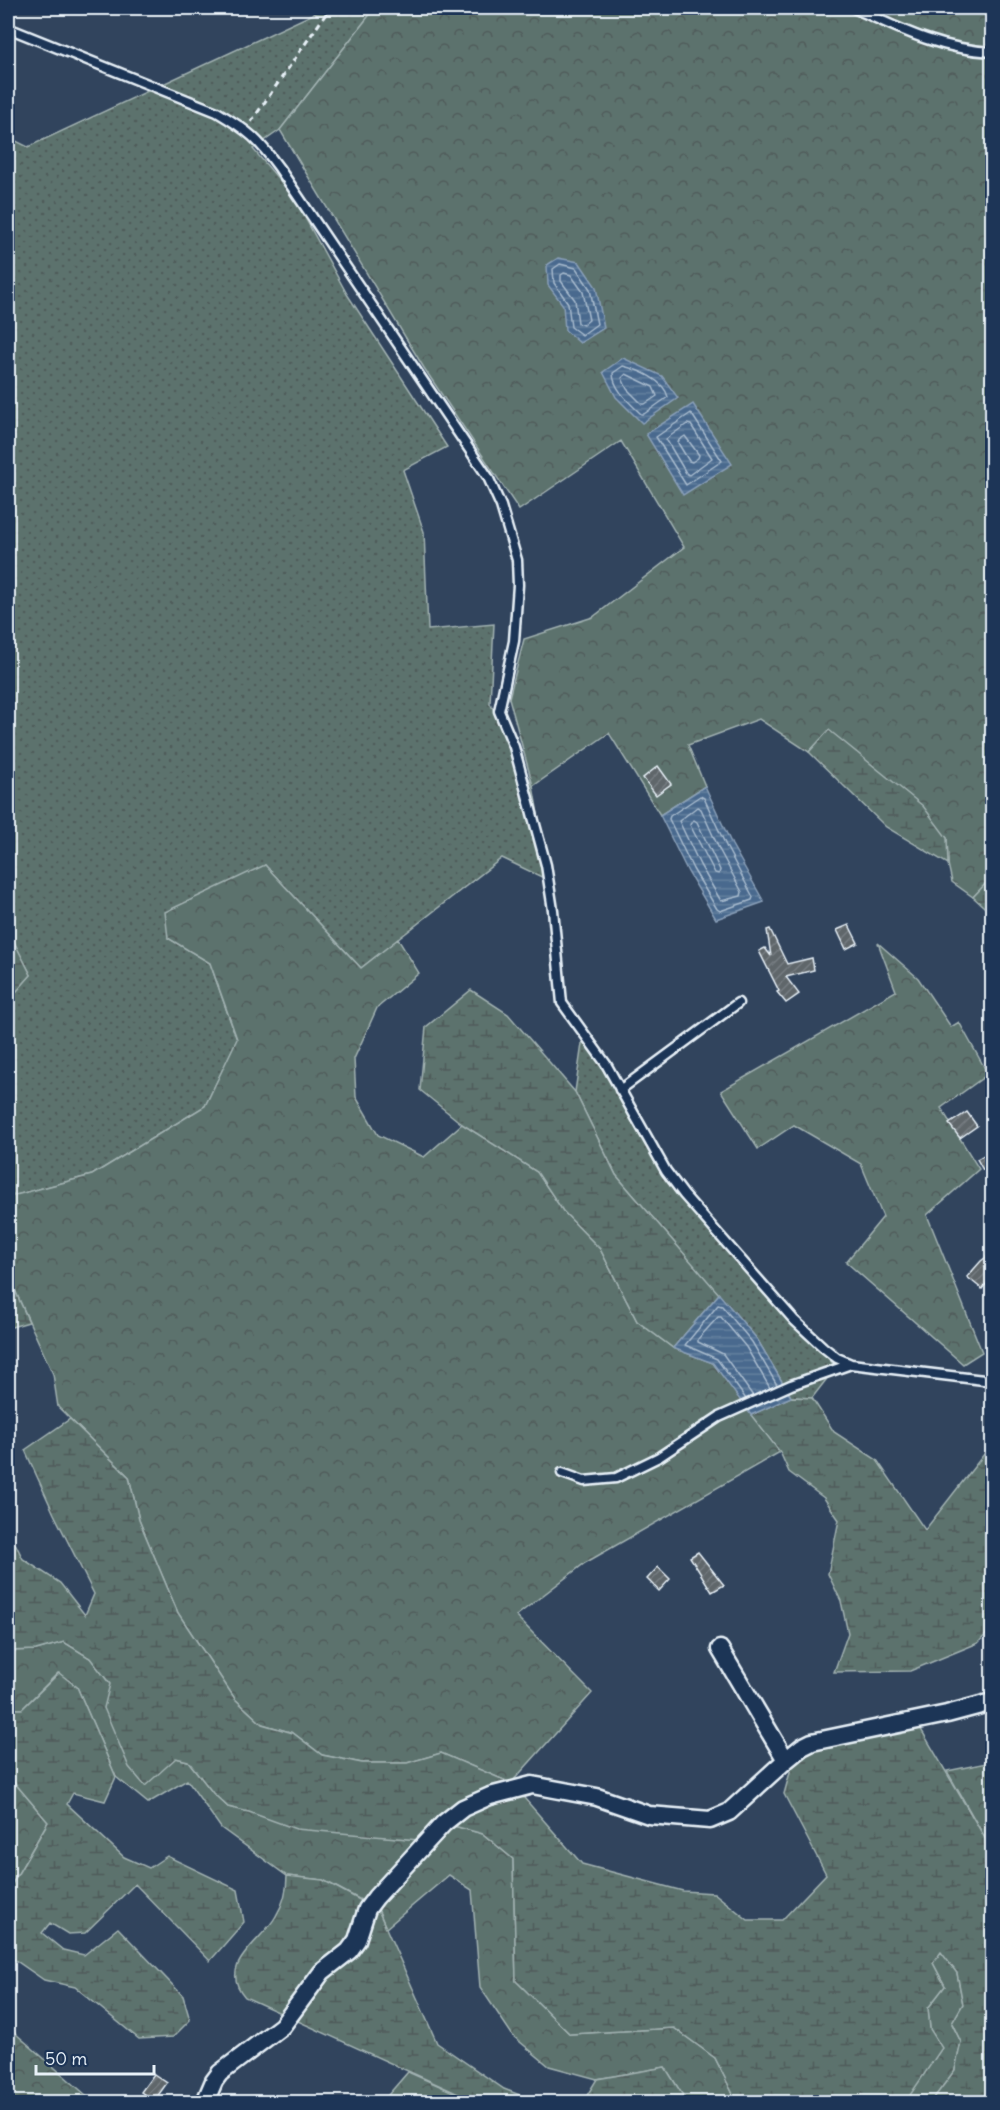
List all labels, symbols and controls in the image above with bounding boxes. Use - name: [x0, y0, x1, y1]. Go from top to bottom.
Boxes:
- scale bar: [36, 2038, 154, 2076]
- text: 50 m: [45, 2047, 87, 2070]

